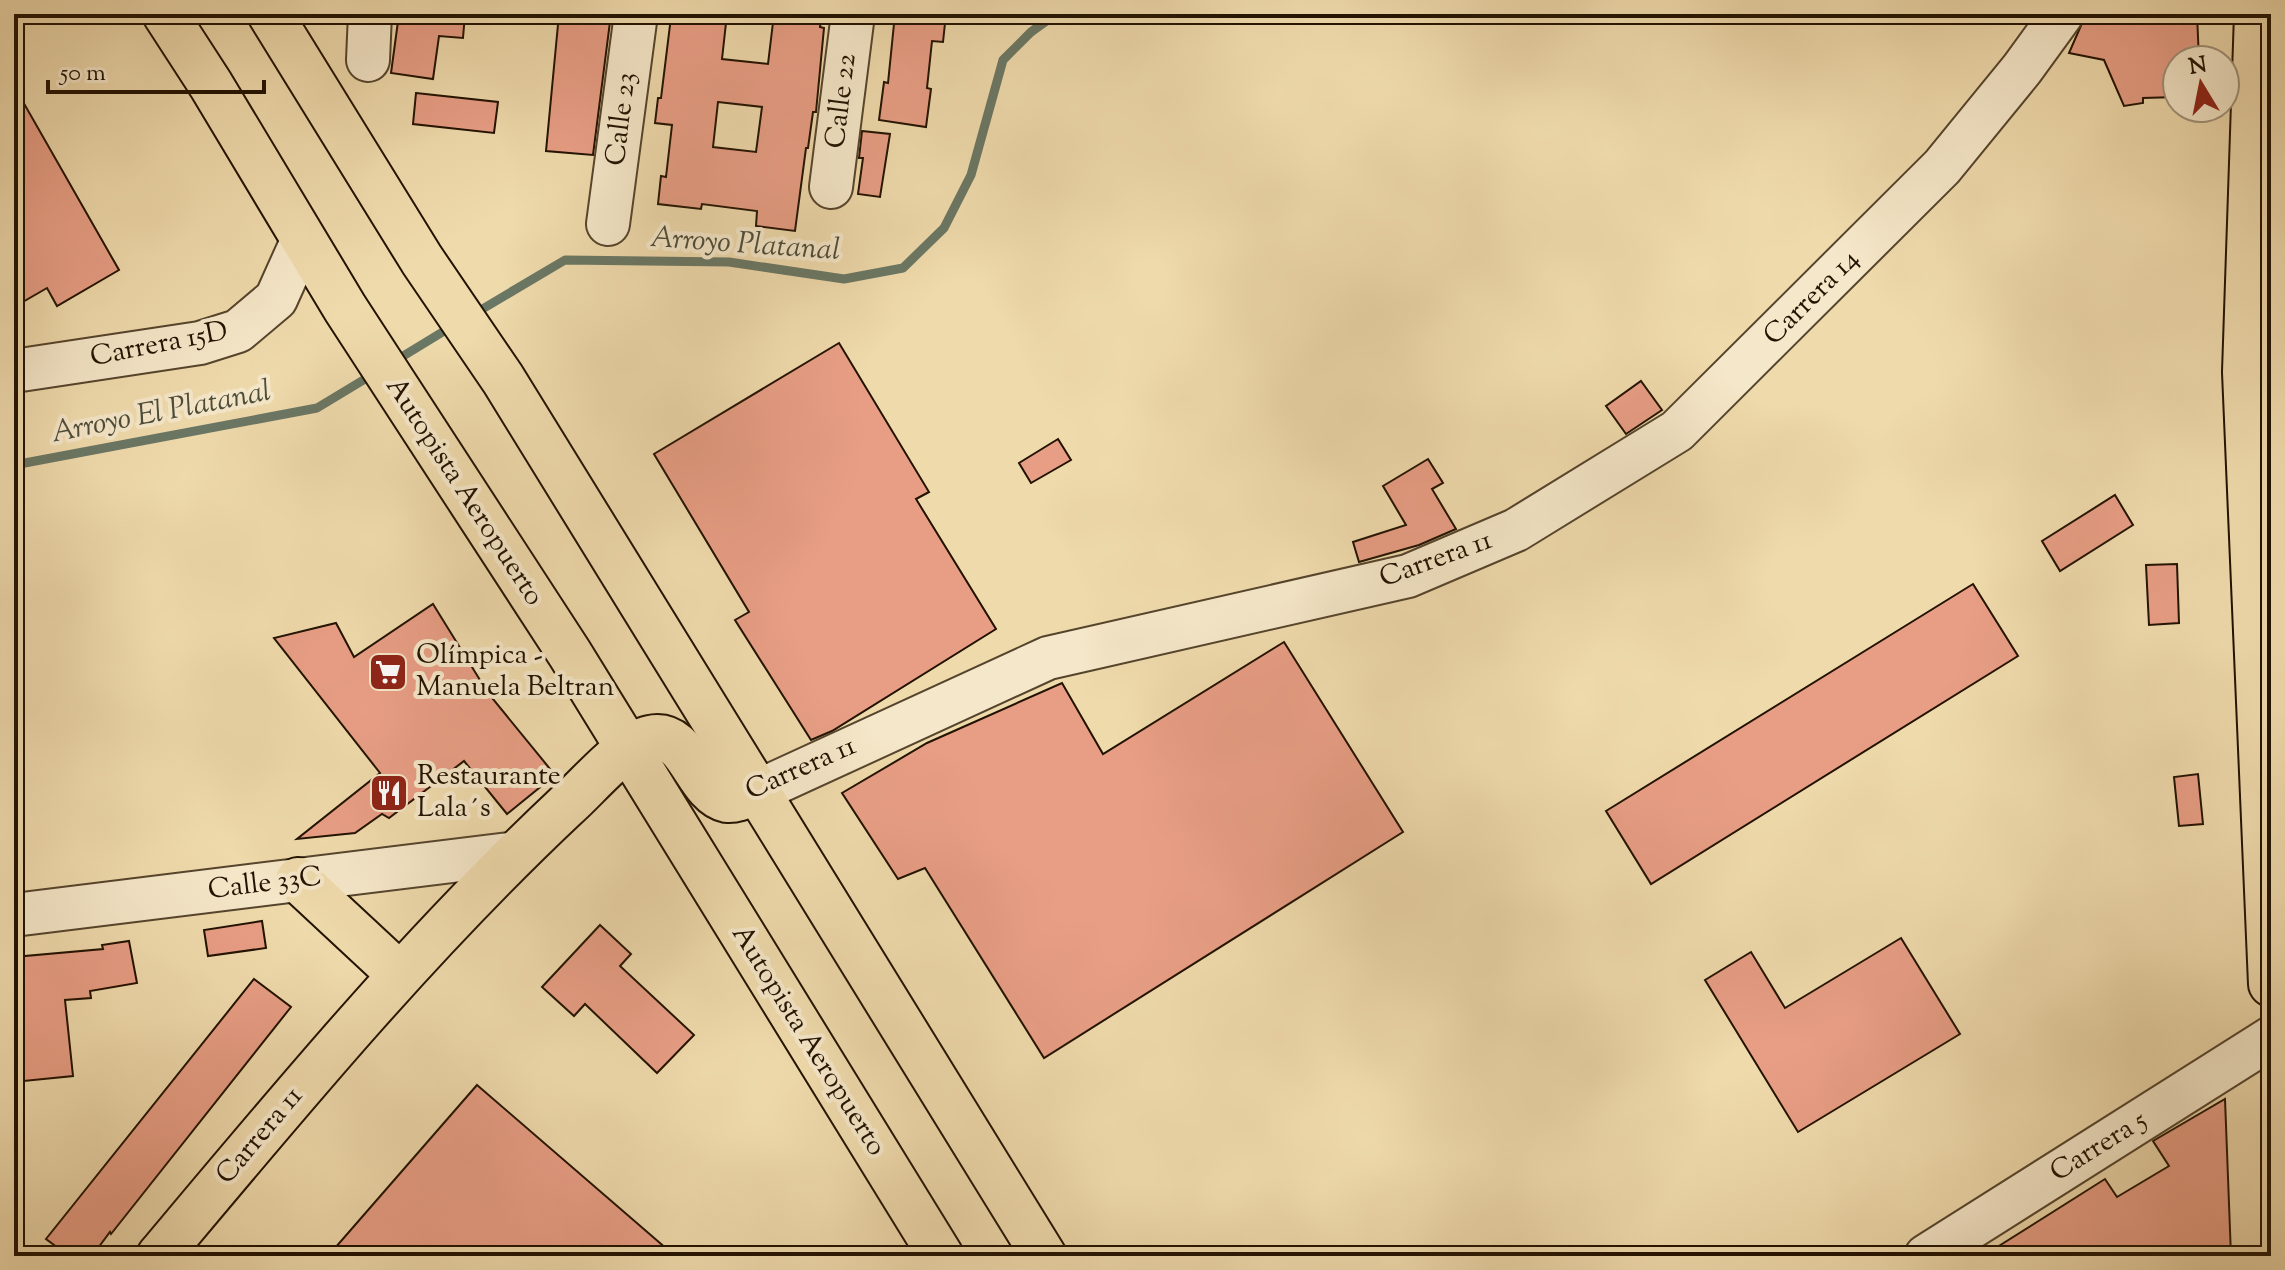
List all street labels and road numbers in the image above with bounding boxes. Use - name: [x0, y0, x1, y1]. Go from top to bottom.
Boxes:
- street label: Calle 22: [816, 51, 868, 151]
- street label: Calle 23: [596, 70, 648, 168]
- street label: Carrera 14: [1755, 241, 1869, 355]
- street label: Carrera 15D: [87, 312, 231, 378]
- street label: Autopista Aeropuerto: [375, 370, 553, 614]
- street label: Carrera 11: [1374, 521, 1498, 599]
- street label: Carrera 11: [739, 727, 863, 811]
- street label: Calle 33C: [206, 857, 324, 911]
- street label: Autopista Aeropuerto: [721, 918, 895, 1164]
- street label: Carrera 11: [207, 1078, 313, 1194]
- street label: Carrera 5: [2043, 1101, 2156, 1192]

